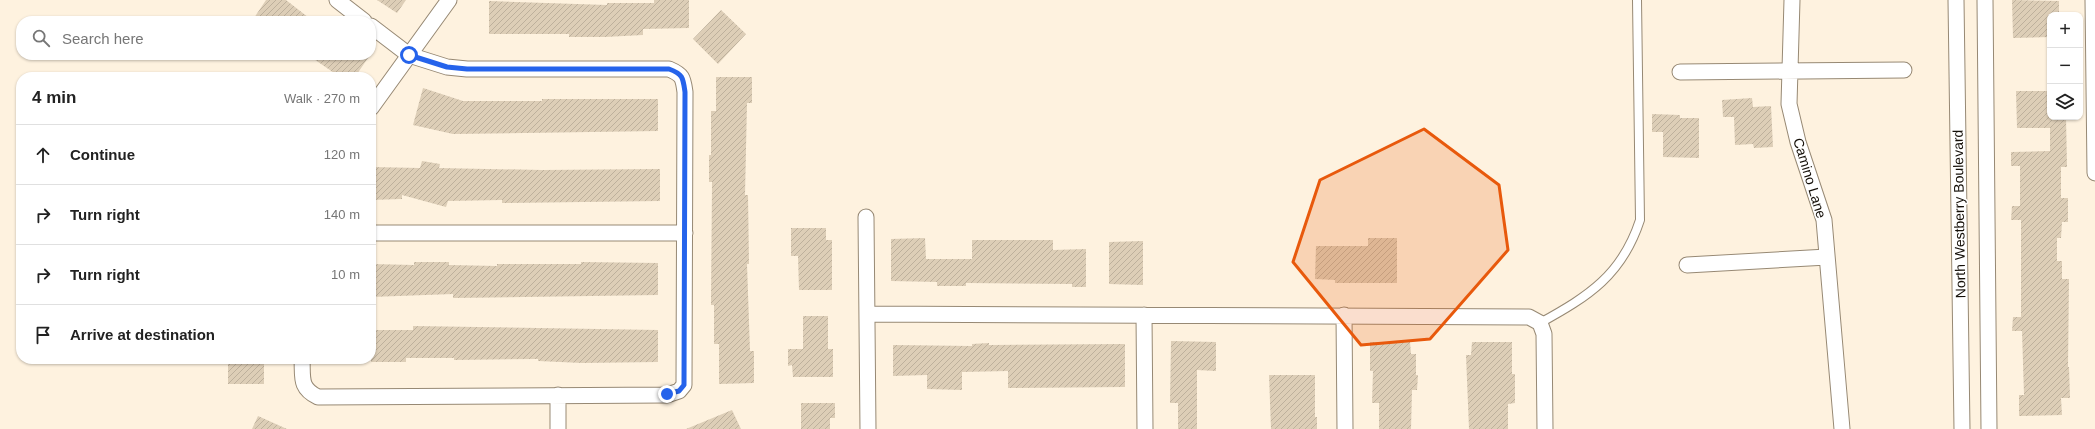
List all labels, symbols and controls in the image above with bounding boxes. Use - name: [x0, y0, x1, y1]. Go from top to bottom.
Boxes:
- map controls: [2047, 12, 2083, 120]
- button: +: [2047, 12, 2083, 48]
- search box: [16, 16, 376, 60]
- icon: search: [30, 27, 52, 49]
- text: Search here: [62, 30, 144, 47]
- route start: [400, 46, 418, 64]
- button: −: [2047, 48, 2083, 84]
- button: layers: [2047, 84, 2083, 120]
- text: 4 min: [32, 88, 76, 107]
- text: Walk · 270 m: [284, 91, 360, 106]
- street label: North Westberry Boulevard: [1950, 130, 1968, 298]
- street label: Camino Lane: [1790, 136, 1830, 220]
- icon: ahead: [32, 144, 54, 166]
- text: Continue: [70, 146, 135, 163]
- text: 120 m: [324, 147, 360, 162]
- icon: right: [32, 204, 54, 226]
- text: Turn right: [70, 206, 140, 223]
- text: 140 m: [324, 207, 360, 222]
- icon: right: [32, 264, 54, 286]
- text: Turn right: [70, 266, 140, 283]
- text: 10 m: [331, 267, 360, 282]
- icon: arrive: [32, 324, 54, 346]
- text: Arrive at destination: [70, 326, 215, 343]
- route end: [658, 385, 676, 403]

